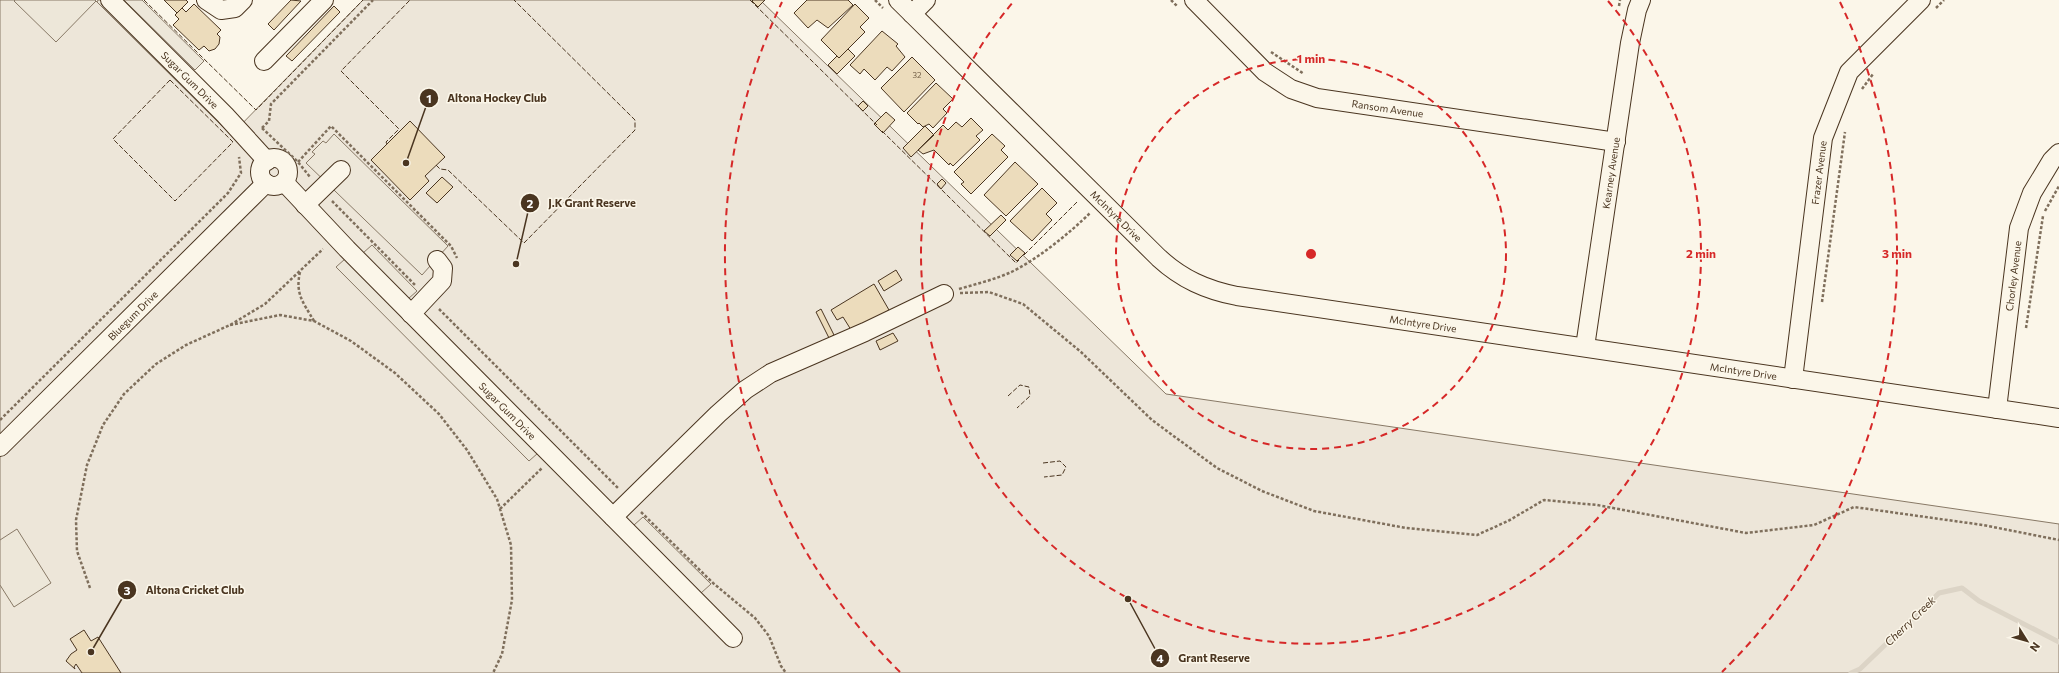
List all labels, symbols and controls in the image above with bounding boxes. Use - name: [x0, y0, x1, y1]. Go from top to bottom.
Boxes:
- street label: Sugar Gum Drive: [159, 49, 221, 111]
- text: 1 min: [1297, 51, 1325, 65]
- house number: 32: [913, 70, 922, 80]
- callout: Altona Hockey Club: [419, 87, 555, 110]
- text: 1: [426, 91, 432, 105]
- text: Altona Hockey Club: [447, 91, 547, 104]
- street label: Ransom Avenue: [1351, 97, 1424, 120]
- street label: Kearney Avenue: [1600, 136, 1622, 210]
- street label: Frazer Avenue: [1809, 140, 1829, 205]
- street label: McIntyre Drive: [1088, 188, 1145, 244]
- callout: J.K Grant Reserve: [520, 192, 644, 215]
- text: 2: [527, 196, 534, 210]
- text: J.K Grant Reserve: [548, 196, 636, 210]
- street label: Chorley Avenue: [2003, 240, 2023, 312]
- text: 2 min: [1686, 246, 1716, 260]
- text: 3 min: [1882, 246, 1912, 260]
- centre of rings: [1304, 247, 1318, 261]
- street label: Bluegum Drive: [105, 288, 160, 343]
- street label: McIntyre Drive: [1389, 313, 1457, 335]
- street label: McIntyre Drive: [1709, 360, 1778, 382]
- street label: Sugar Gum Drive: [477, 380, 539, 442]
- callout: Altona Cricket Club: [117, 579, 252, 602]
- text: 3: [124, 583, 131, 597]
- text: Altona Cricket Club: [146, 583, 245, 596]
- water label: Cherry Creek: [1882, 592, 1938, 648]
- north arrow: [2007, 621, 2047, 661]
- text: N: [2028, 640, 2043, 655]
- callout: Grant Reserve: [1150, 647, 1258, 670]
- text: 4: [1156, 651, 1164, 665]
- text: Grant Reserve: [1178, 651, 1250, 664]

